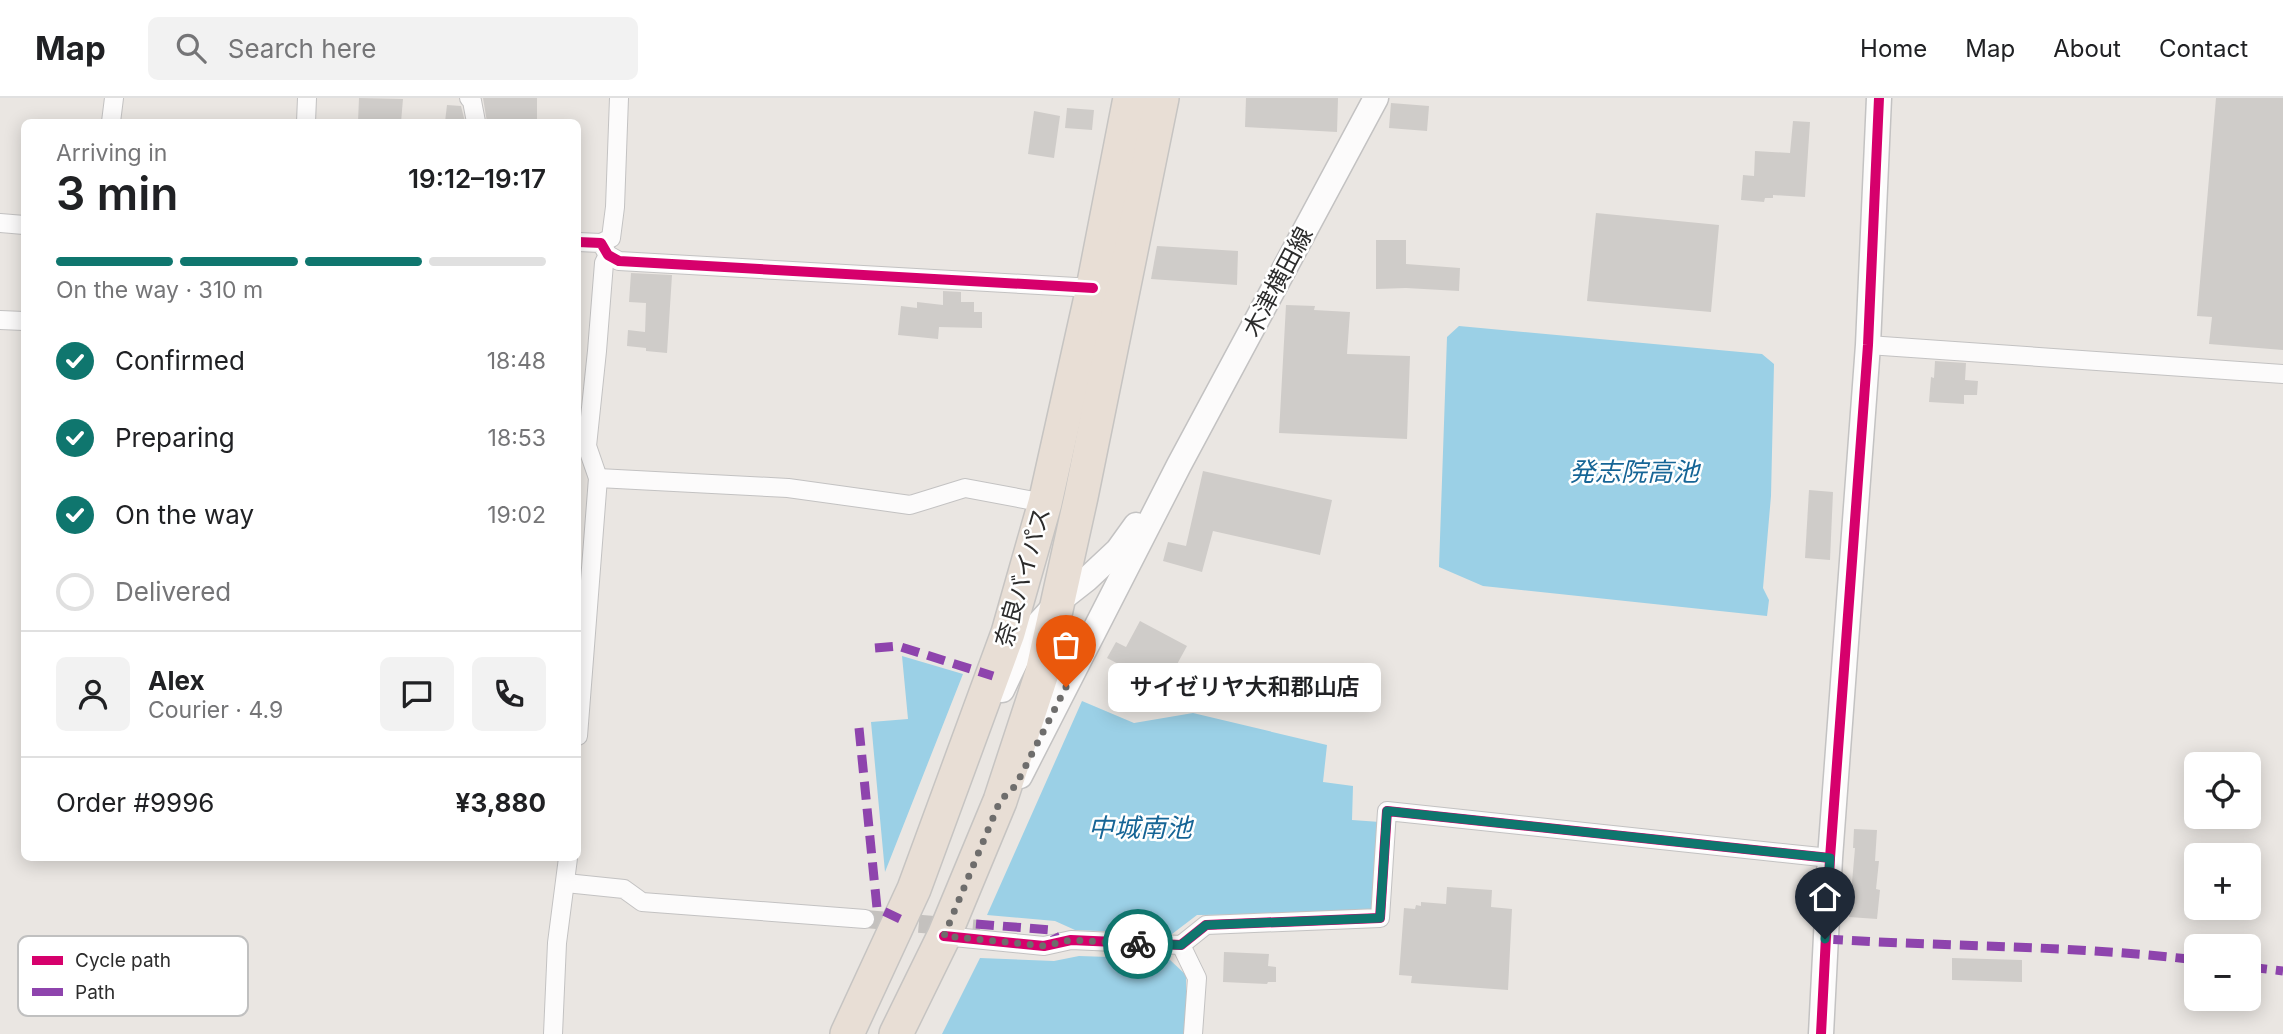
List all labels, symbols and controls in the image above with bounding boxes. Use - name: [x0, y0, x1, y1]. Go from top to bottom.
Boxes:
- search box: [148, 17, 638, 80]
- text: Map: [35, 28, 106, 68]
- icon: search: [172, 29, 210, 67]
- text: Search here: [228, 33, 376, 64]
- text: Home: [1860, 34, 1927, 63]
- text: Map: [1965, 34, 2015, 63]
- text: About: [2053, 34, 2121, 63]
- text: Contact: [2159, 34, 2248, 63]
- text: Arriving in: [56, 139, 167, 167]
- text: 19:12–19:17: [408, 163, 546, 194]
- text: 3 min: [56, 165, 178, 221]
- street label: 木津横田線: [1237, 222, 1319, 342]
- text: On the way · 310 m: [56, 276, 263, 304]
- icon: check: [56, 342, 94, 380]
- text: Confirmed: [115, 345, 245, 376]
- text: 18:48: [487, 347, 546, 375]
- icon: check: [56, 419, 94, 457]
- text: Preparing: [115, 422, 235, 453]
- text: 18:53: [488, 424, 546, 452]
- water label: 発志院高池: [1569, 456, 1702, 487]
- icon: check: [56, 496, 94, 534]
- text: On the way: [115, 499, 254, 530]
- text: 19:02: [487, 501, 546, 529]
- street label: 奈良バイパス: [989, 504, 1056, 650]
- text: Delivered: [115, 576, 231, 607]
- pin: [1036, 615, 1096, 687]
- icon: bag: [1047, 626, 1085, 664]
- button: person: [56, 657, 130, 731]
- button: chat: [380, 657, 454, 731]
- button: phone: [472, 657, 546, 731]
- callout: サイゼリヤ大和郡山店: [1108, 662, 1381, 712]
- text: Alex: [148, 665, 205, 696]
- text: サイゼリヤ大和郡山店: [1130, 673, 1360, 701]
- text: Courier · 4.9: [148, 696, 283, 724]
- map controls: [2184, 752, 2261, 1011]
- button: locate: [2184, 752, 2261, 829]
- text: Order #9996: [56, 787, 214, 818]
- text: ¥3,880: [456, 787, 546, 818]
- water label: 中城南池: [1088, 812, 1195, 843]
- button: +: [2184, 843, 2261, 920]
- pin: [1795, 867, 1855, 939]
- icon: home: [1806, 878, 1844, 916]
- courier: [1103, 909, 1173, 979]
- icon: bike: [1119, 925, 1157, 963]
- button: −: [2184, 934, 2261, 1011]
- legend: [18, 936, 248, 1016]
- text: Cycle path: [75, 949, 171, 972]
- text: Path: [75, 981, 115, 1004]

